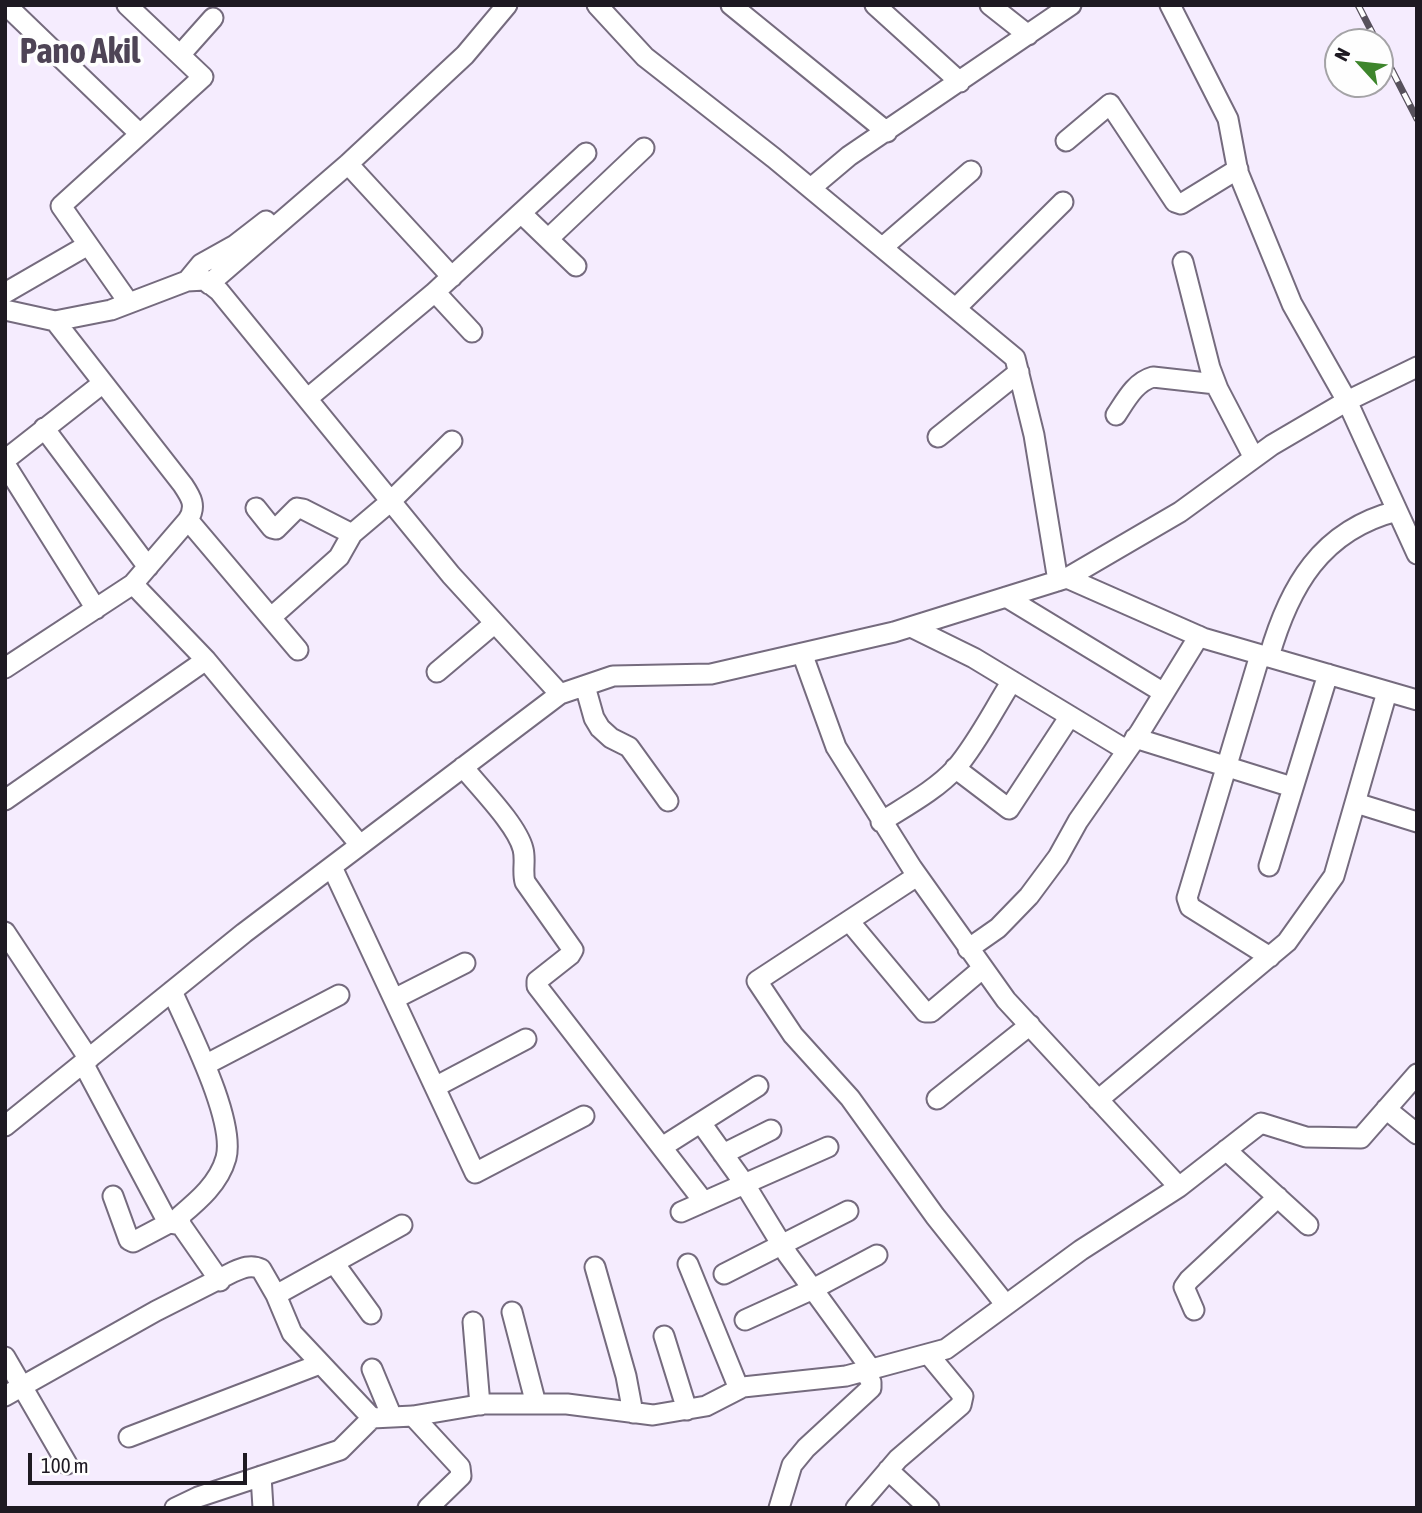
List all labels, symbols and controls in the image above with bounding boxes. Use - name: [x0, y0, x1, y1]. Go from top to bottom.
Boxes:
- north arrow: [1324, 28, 1394, 98]
- district label: Pano Akil: [20, 31, 140, 73]
- text: N: [1330, 44, 1354, 64]
- scale bar: [32, 1440, 250, 1484]
- text: 100 m: [41, 1453, 89, 1477]

